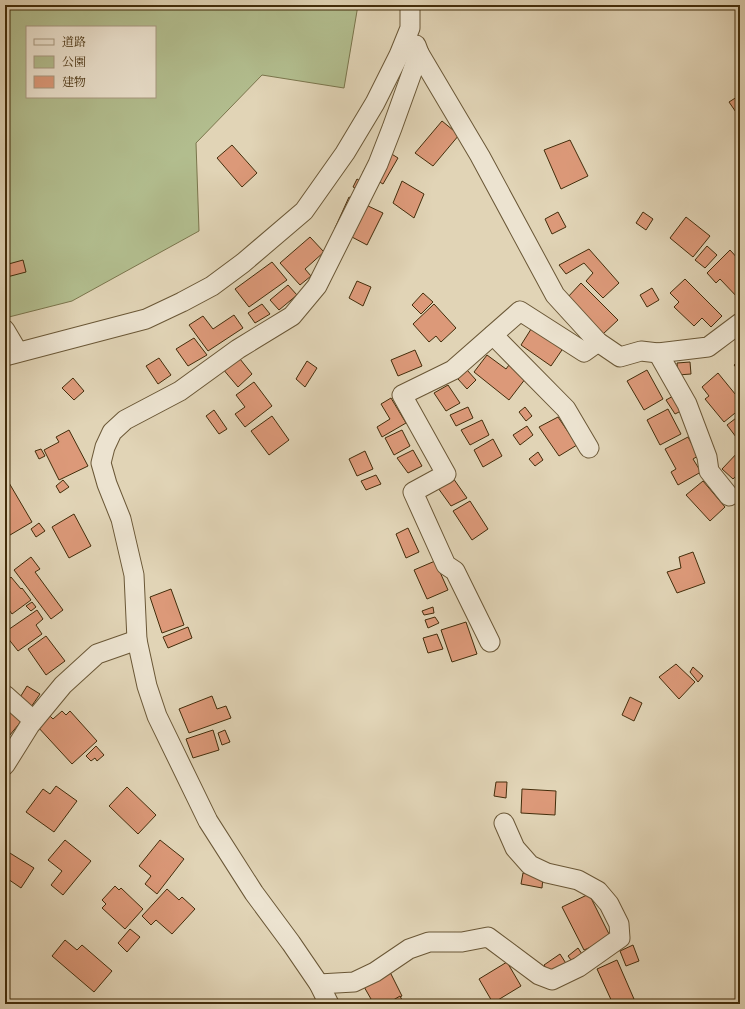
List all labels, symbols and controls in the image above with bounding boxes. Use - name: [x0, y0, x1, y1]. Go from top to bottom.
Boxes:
- legend: [26, 26, 156, 98]
- text: 道路: [62, 34, 86, 50]
- text: 公園: [62, 54, 86, 70]
- text: 建物: [62, 74, 86, 90]

